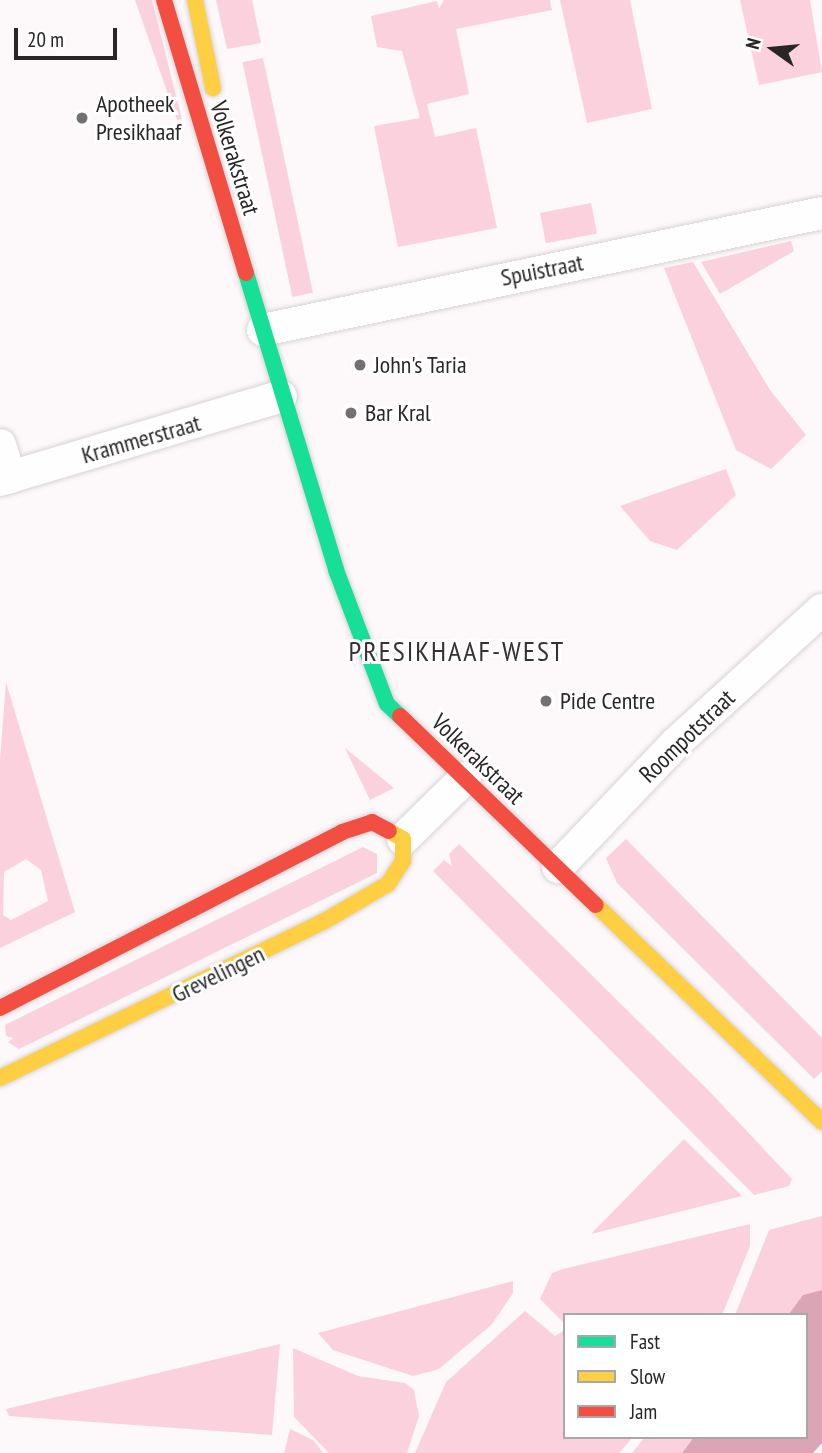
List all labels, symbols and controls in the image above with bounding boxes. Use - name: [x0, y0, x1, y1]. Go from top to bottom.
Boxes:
- scale bar: [18, 14, 121, 58]
- north arrow: [738, 14, 808, 84]
- text: 20 m: [27, 26, 64, 53]
- text: N: [740, 36, 766, 52]
- place label: Apotheek Presikhaaf: [96, 90, 181, 146]
- street label: Volkerakstraat: [204, 98, 266, 218]
- marker: Apotheek Presikhaaf: [74, 110, 90, 126]
- street label: Spuistraat: [498, 248, 586, 292]
- place label: John's Taria: [374, 351, 467, 379]
- marker: John's Taria: [352, 357, 368, 373]
- place label: Bar Kral: [365, 399, 431, 427]
- marker: Bar Kral: [343, 405, 359, 421]
- street label: Krammerstraat: [78, 408, 204, 470]
- district label: PRESIKHAAF-WEST: [350, 634, 564, 668]
- street label: Roompotstraat: [633, 683, 741, 789]
- place label: Pide Centre: [560, 687, 655, 715]
- marker: Pide Centre: [538, 693, 554, 709]
- street label: Volkerakstraat: [426, 708, 530, 810]
- street label: Grevelingen: [167, 939, 269, 1009]
- legend: [563, 1313, 808, 1439]
- text: Fast: [630, 1328, 660, 1355]
- text: Slow: [630, 1363, 665, 1390]
- text: Jam: [630, 1398, 657, 1425]

